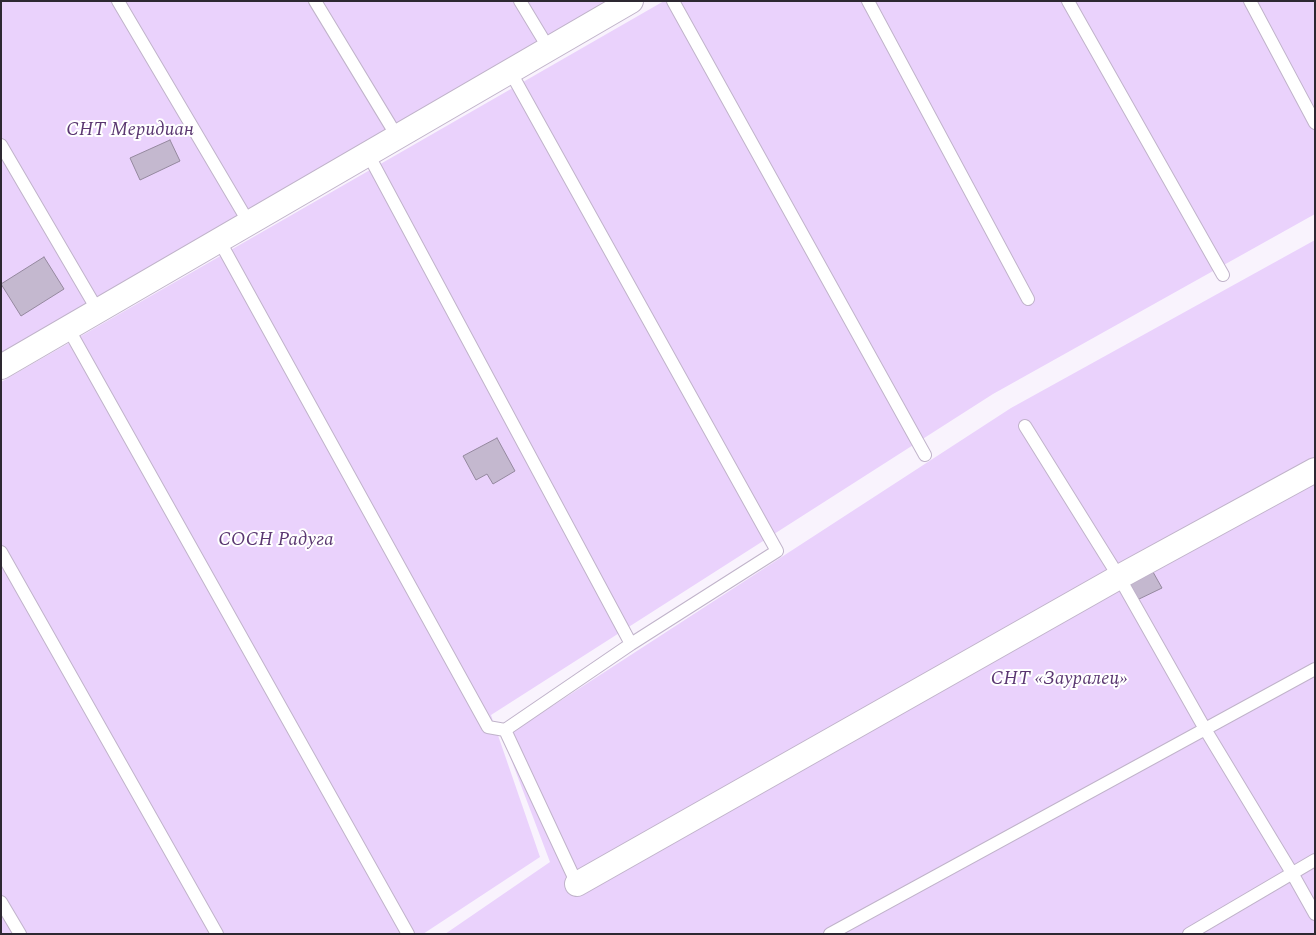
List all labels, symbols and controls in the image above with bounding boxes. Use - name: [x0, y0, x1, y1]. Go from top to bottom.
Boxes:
- park label: СНТ Меридиан: [66, 120, 194, 142]
- park label: СОСН Радуга: [218, 530, 334, 552]
- park label: СНТ «Зауралец»: [991, 669, 1127, 691]

